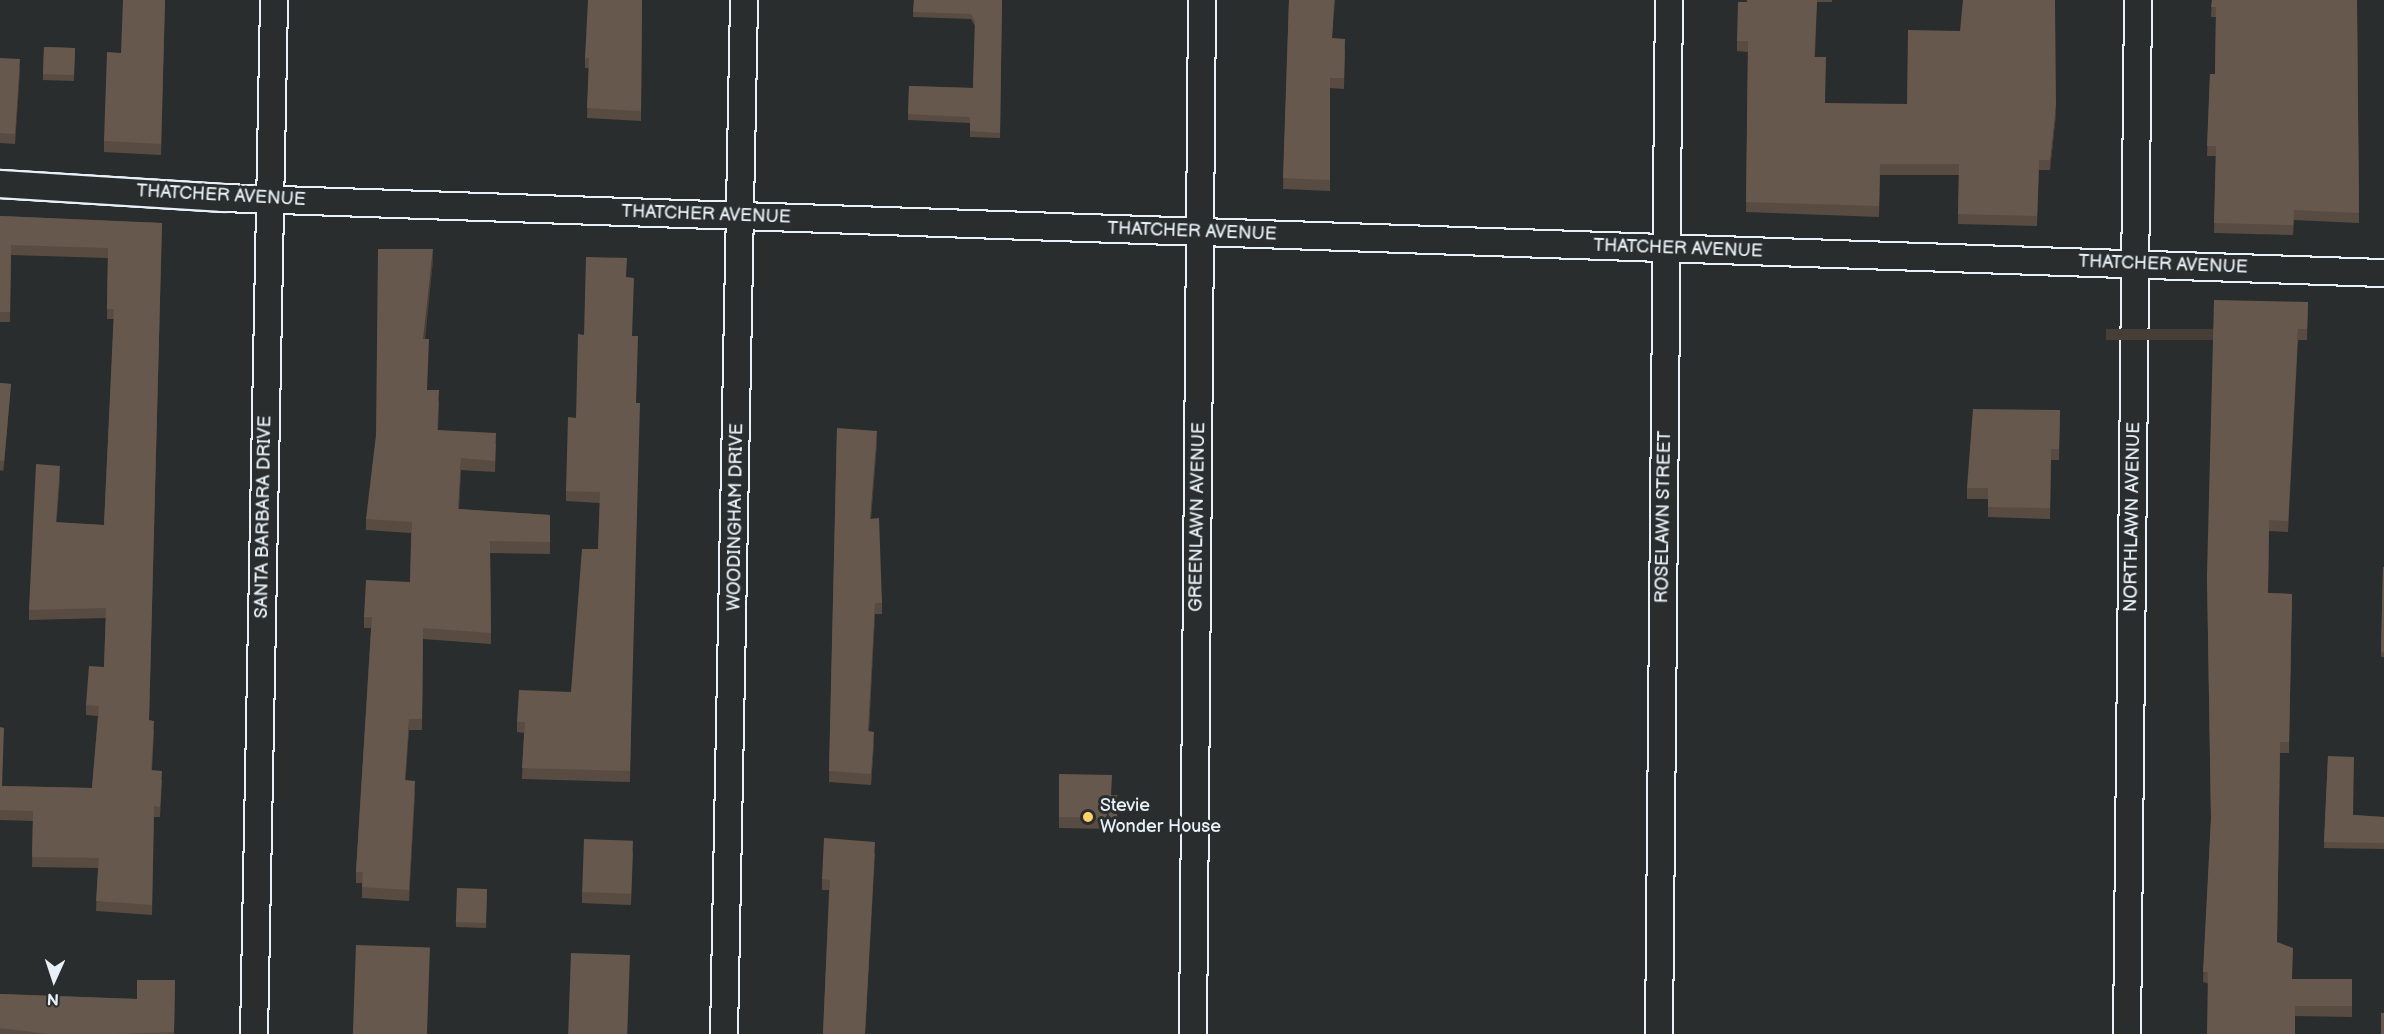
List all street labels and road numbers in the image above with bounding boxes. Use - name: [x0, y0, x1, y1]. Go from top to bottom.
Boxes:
- street label: THATCHER AVENUE: [136, 181, 306, 211]
- street label: THATCHER AVENUE: [621, 201, 791, 229]
- street label: THATCHER AVENUE: [1107, 218, 1277, 246]
- street label: THATCHER AVENUE: [1593, 235, 1763, 263]
- street label: THATCHER AVENUE: [2078, 251, 2248, 279]
- street label: SANTA BARBARA DRIVE: [251, 415, 277, 619]
- street label: GREENLAWN AVENUE: [1186, 422, 1210, 612]
- street label: NORTHLAWN AVENUE: [2121, 422, 2145, 612]
- street label: WOODINGHAM DRIVE: [724, 423, 748, 611]
- street label: ROSELAWN STREET: [1652, 430, 1676, 604]

